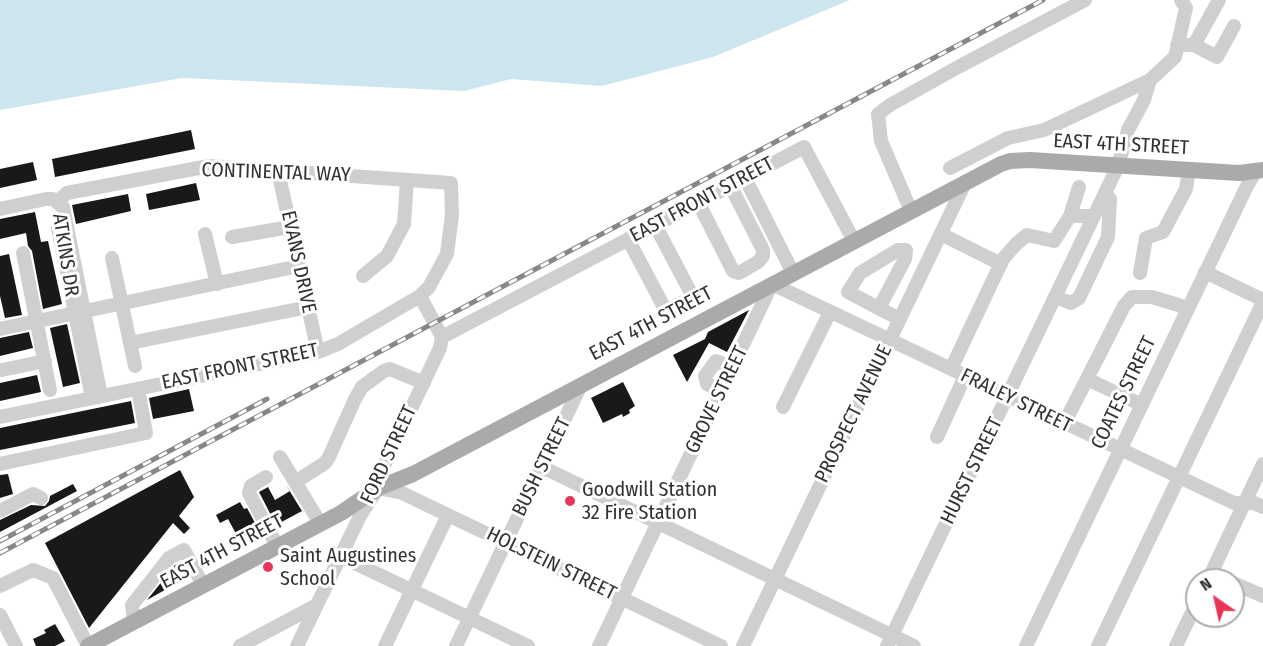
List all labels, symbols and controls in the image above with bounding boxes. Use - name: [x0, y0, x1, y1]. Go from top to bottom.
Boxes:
- street label: EAST 4TH STREET: [1053, 129, 1189, 161]
- street label: EAST FRONT STREET: [626, 152, 778, 248]
- street label: CONTINENTAL WAY: [201, 158, 351, 188]
- street label: EVANS DRIVE: [275, 209, 321, 315]
- street label: ATKINS DR: [47, 212, 83, 298]
- street label: EAST 4TH STREET: [585, 282, 717, 366]
- street label: COATES STREET: [1086, 333, 1162, 453]
- street label: EAST FRONT STREET: [160, 339, 320, 395]
- street label: PROSPECT AVENUE: [810, 341, 898, 487]
- street label: GROVE STREET: [681, 342, 753, 458]
- street label: FRALEY STREET: [957, 364, 1075, 438]
- street label: FORD STREET: [356, 402, 422, 508]
- street label: BUSH STREET: [508, 414, 576, 520]
- street label: HURST STREET: [936, 414, 1008, 528]
- place label: Goodwill Station 32 Fire Station: [582, 478, 717, 525]
- marker: Goodwill Station 32 Fire Station: [563, 494, 577, 508]
- street label: EAST 4TH STREET: [156, 510, 288, 594]
- street label: HOLSTEIN STREET: [482, 522, 620, 606]
- place label: Saint Augustines School: [280, 544, 416, 591]
- marker: Saint Augustines School: [261, 560, 275, 574]
- north arrow: [1185, 568, 1245, 628]
- text: N: [1196, 574, 1215, 595]

